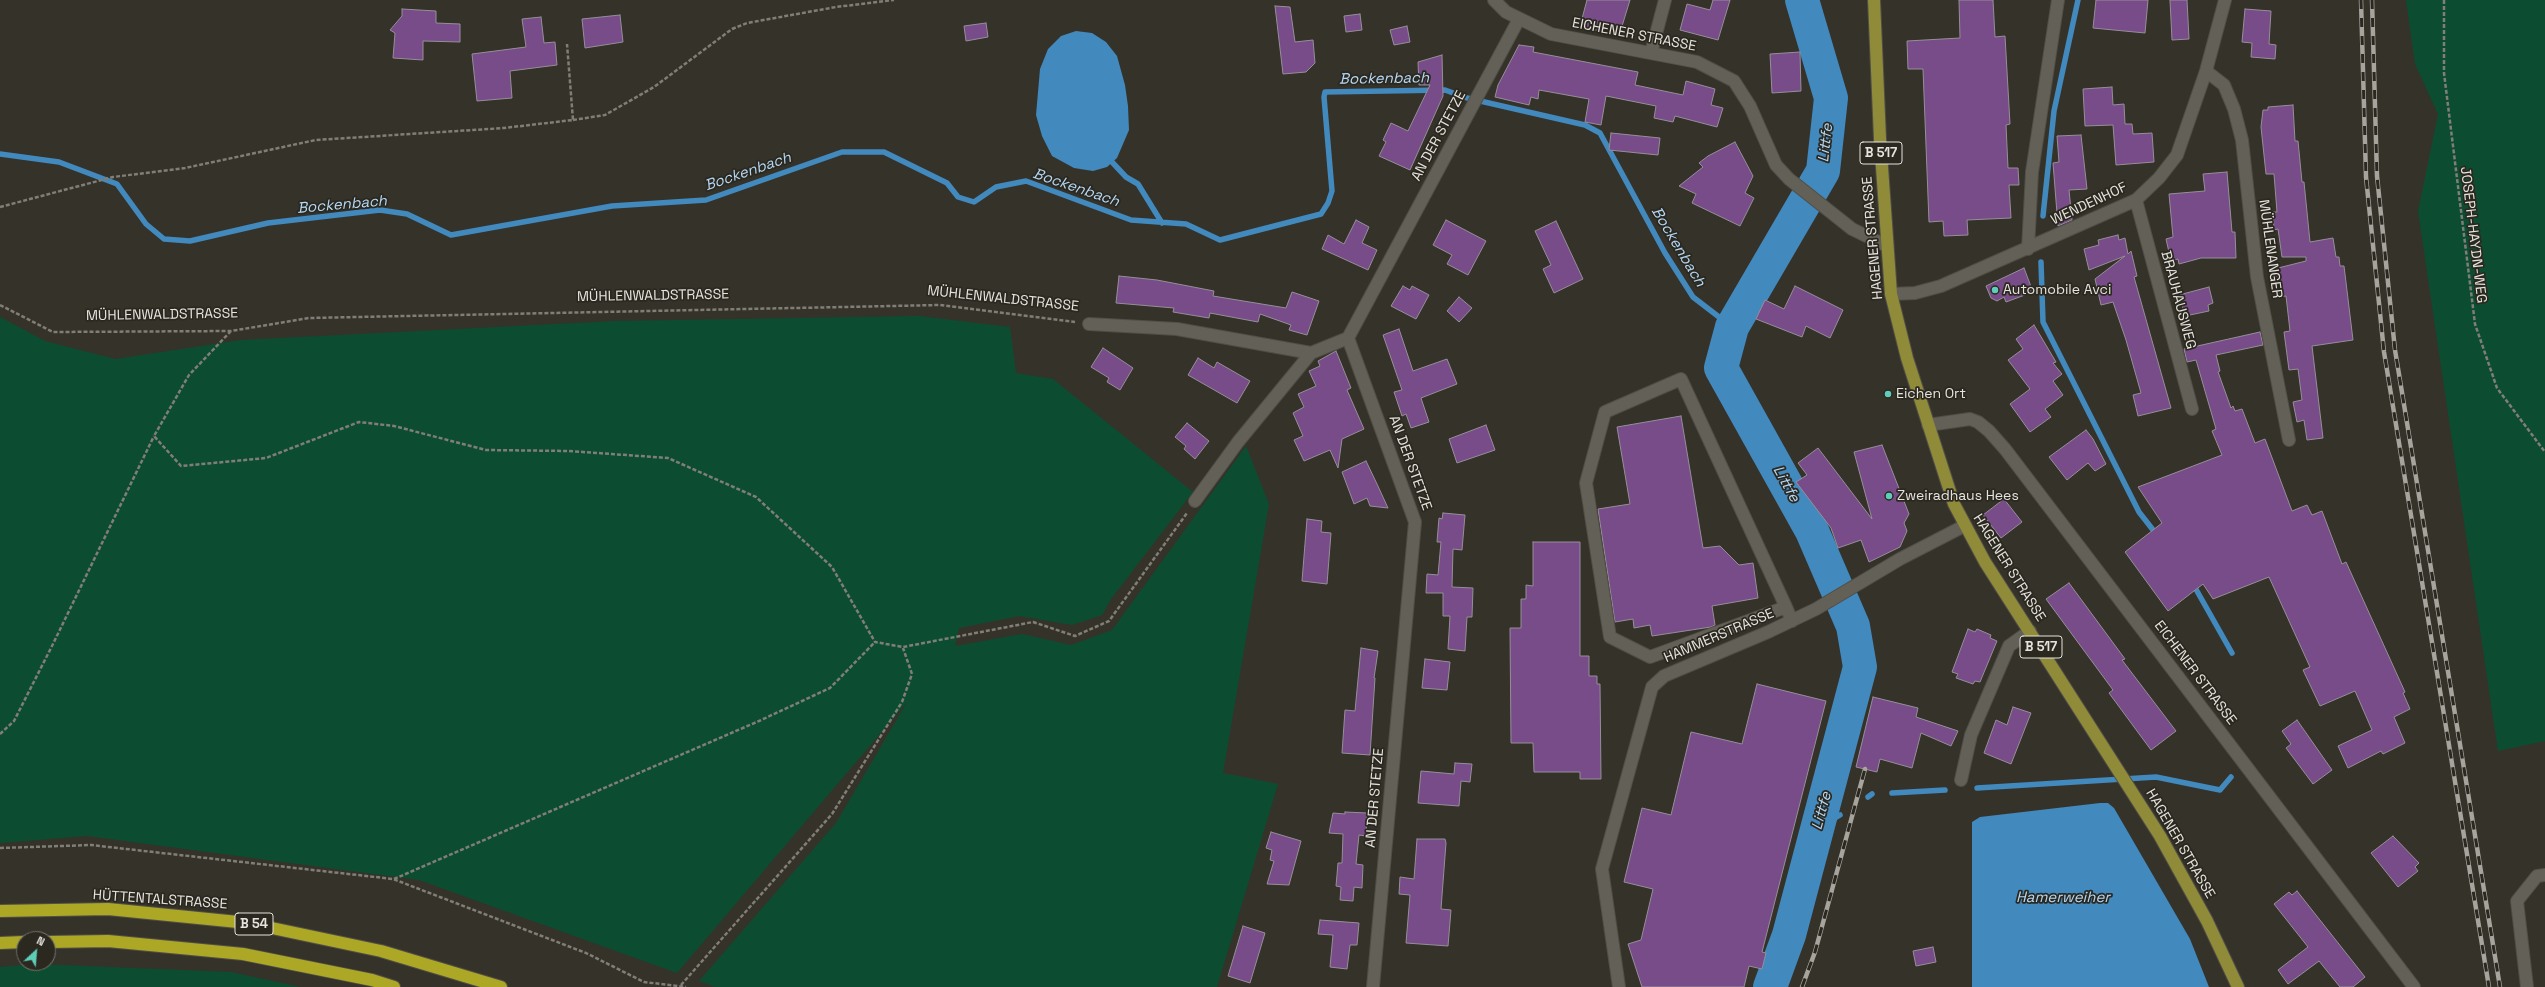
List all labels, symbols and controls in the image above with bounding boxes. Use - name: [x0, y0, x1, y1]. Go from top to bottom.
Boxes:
- street label: EICHENER STRASSE: [1571, 15, 1697, 55]
- water label: Bockenbach: [1339, 69, 1429, 89]
- street label: AN DER STETZE: [1408, 88, 1470, 184]
- water label: Littfe: [1815, 123, 1837, 163]
- road number: B 517: [1860, 142, 1902, 164]
- water label: Bockenbach: [702, 149, 794, 195]
- water label: Bockenbach: [1030, 165, 1122, 211]
- street label: JOSEPH-HAYDN-WEG: [2456, 166, 2490, 304]
- street label: HAGENER STRASSE: [1859, 176, 1887, 300]
- street label: WENDENHOF: [2048, 179, 2130, 229]
- water label: Bockenbach: [296, 192, 388, 218]
- street label: MÜHLENANGER: [2255, 199, 2285, 299]
- water label: Bockenbach: [1647, 204, 1709, 290]
- street label: BRAUHAUSWEG: [2157, 249, 2199, 351]
- place label: Automobile Avci: [2003, 282, 2111, 298]
- street label: MÜHLENWALDSTRASSE: [926, 283, 1080, 315]
- marker: Automobile Avci: [1990, 285, 2000, 295]
- street label: MÜHLENWALDSTRASSE: [577, 286, 729, 306]
- street label: MÜHLENWALDSTRASSE: [86, 305, 238, 325]
- place label: Eichen Ort: [1896, 386, 1966, 402]
- marker: Eichen Ort: [1883, 389, 1893, 399]
- street label: AN DER STETZE: [1385, 413, 1435, 513]
- water label: Littfe: [1769, 463, 1803, 505]
- place label: Zweiradhaus Hees: [1897, 488, 2019, 504]
- marker: Zweiradhaus Hees: [1884, 491, 1894, 501]
- street label: HAGENER STRASSE: [1969, 511, 2049, 625]
- street label: HAMMERSTRASSE: [1661, 605, 1777, 667]
- street label: EICHENER STRASSE: [2150, 618, 2240, 728]
- road number: B 517: [2020, 636, 2062, 658]
- street label: AN DER STETZE: [1362, 748, 1388, 848]
- street label: HAGENER STRASSE: [2142, 786, 2218, 902]
- water label: Littfe: [1808, 790, 1836, 832]
- street label: HÜTTENTALSTRASSE: [92, 887, 228, 913]
- water label: Hamerweiher: [2016, 889, 2110, 907]
- road number: B 54: [235, 913, 273, 935]
- north arrow: [16, 931, 56, 971]
- text: N: [34, 933, 47, 949]

